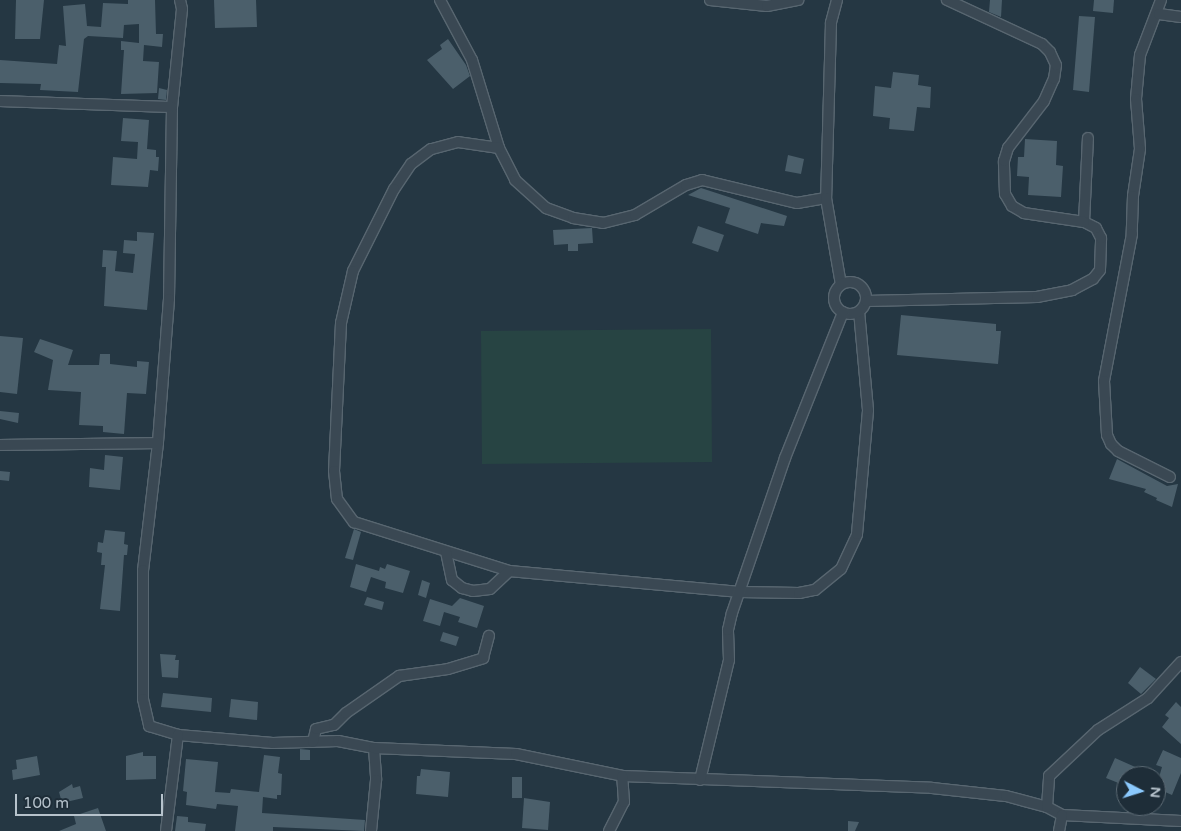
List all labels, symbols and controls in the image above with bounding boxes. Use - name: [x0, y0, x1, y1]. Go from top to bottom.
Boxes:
- north arrow: [1116, 766, 1166, 816]
- scale bar: [18, 784, 165, 816]
- text: N: [1146, 786, 1164, 799]
- text: 100 m: [23, 794, 69, 812]

